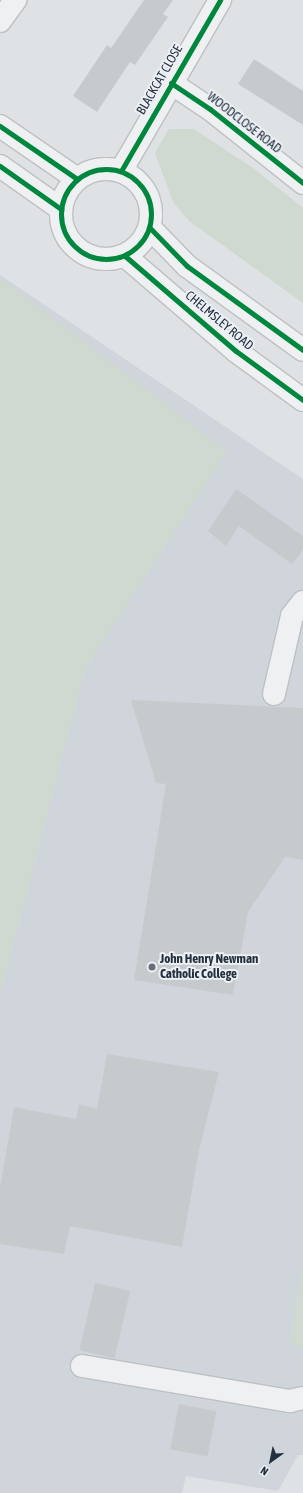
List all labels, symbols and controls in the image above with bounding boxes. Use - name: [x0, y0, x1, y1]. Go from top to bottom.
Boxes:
- street label: BLACKCAT CLOSE: [134, 42, 186, 118]
- street label: WOODCLOSE ROAD: [204, 89, 284, 157]
- street label: CHELMSLEY ROAD: [182, 288, 256, 354]
- place label: John Henry Newman Catholic College: [160, 952, 258, 983]
- marker: John Henry Newman Catholic College: [147, 962, 157, 972]
- north arrow: [251, 1441, 291, 1481]
- text: N: [258, 1464, 270, 1478]

